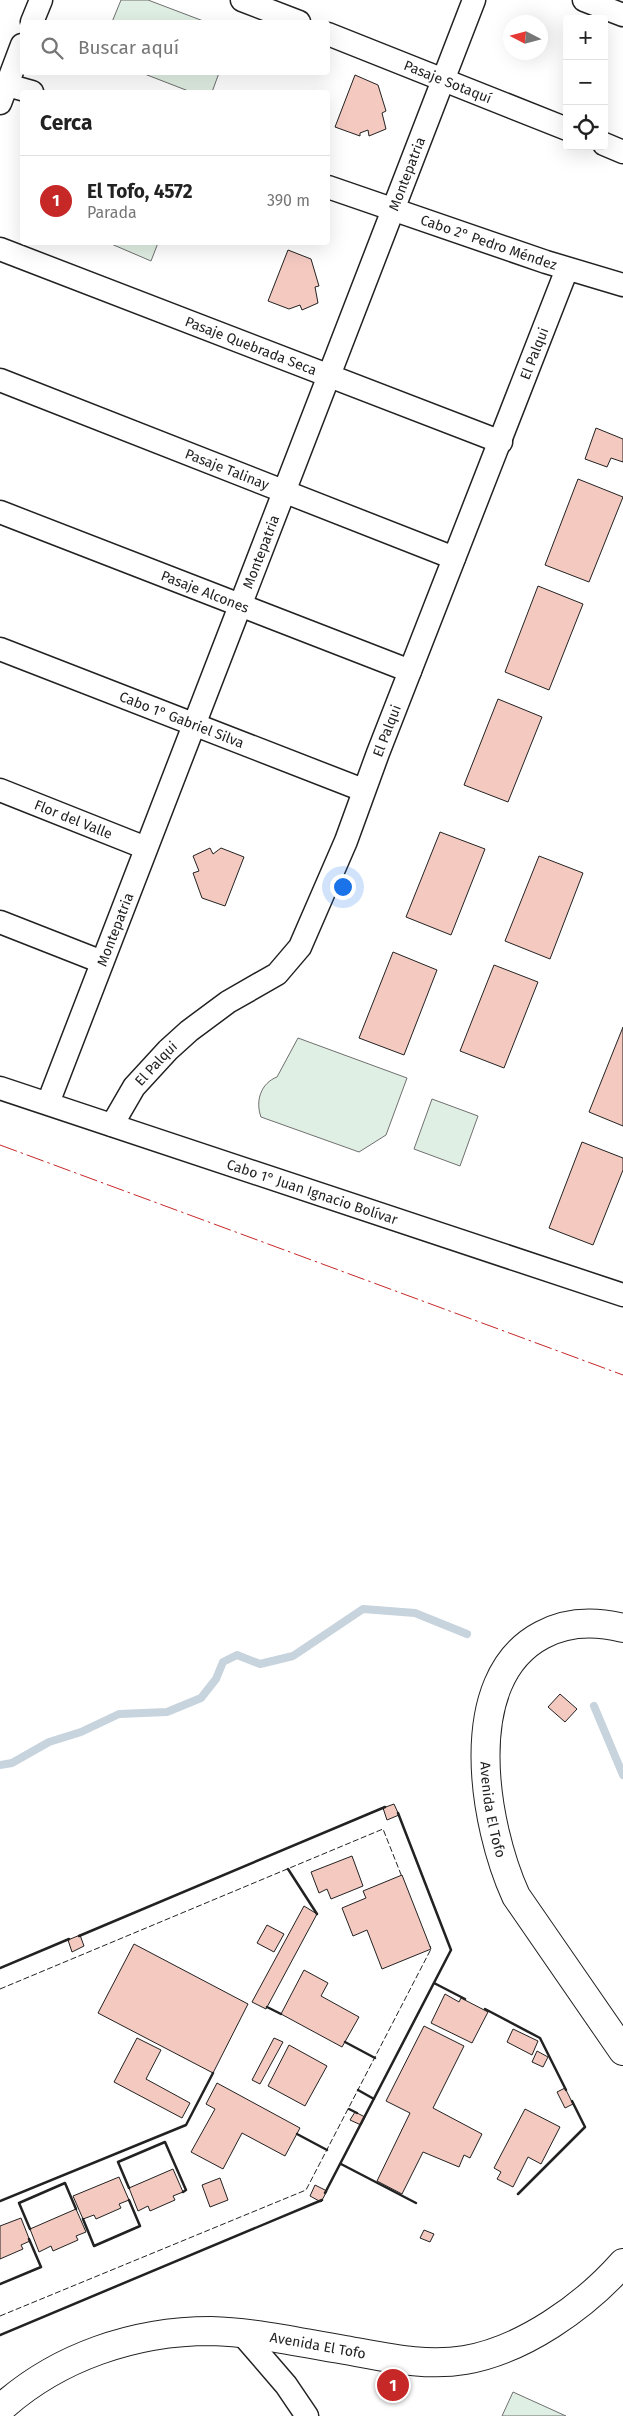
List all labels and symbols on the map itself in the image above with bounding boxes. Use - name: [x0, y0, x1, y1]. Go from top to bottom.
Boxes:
- north arrow: [503, 15, 548, 60]
- street label: Pasaje Sotaquí: [402, 57, 494, 107]
- street label: Montepatria: [385, 135, 429, 213]
- street label: Cabo 2° Pedro Méndez: [418, 211, 559, 273]
- street label: Pasaje Quebrada Seca: [183, 313, 319, 379]
- street label: El Palqui: [516, 325, 552, 382]
- street label: Pasaje Talinay: [183, 445, 272, 493]
- street label: Montepatria: [239, 512, 283, 591]
- street label: Pasaje Alcones: [159, 567, 252, 616]
- street label: Cabo 1° Gabriel Silva: [117, 688, 246, 751]
- street label: El Palqui: [369, 702, 405, 759]
- street label: Flor del Valle: [32, 796, 115, 842]
- your location: [330, 874, 356, 900]
- street label: Montepatria: [93, 890, 137, 969]
- street label: El Palqui: [131, 1038, 180, 1089]
- street label: Cabo 1° Juan Ignacio Bolívar: [225, 1155, 400, 1228]
- street label: Avenida El Tofo: [477, 1761, 510, 1860]
- street label: Avenida El Tofo: [269, 2329, 367, 2362]
- pin: 1: [377, 2366, 409, 2404]

